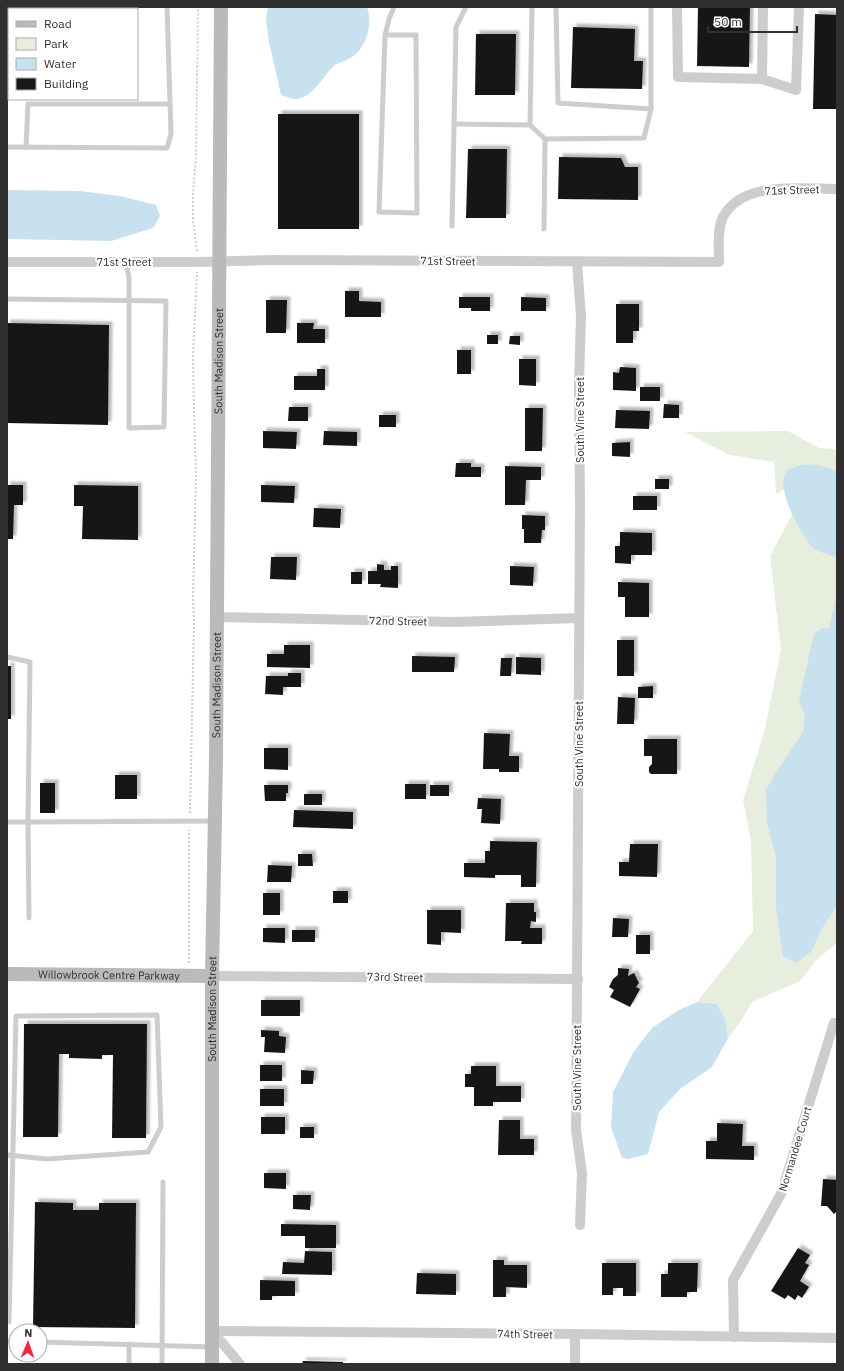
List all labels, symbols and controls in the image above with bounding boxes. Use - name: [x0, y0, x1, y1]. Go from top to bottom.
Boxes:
- legend: [8, 8, 138, 100]
- scale bar: [708, 8, 797, 34]
- text: 50 m: [714, 14, 742, 29]
- text: Road: [44, 16, 72, 31]
- text: Park: [44, 36, 69, 51]
- text: Water: [44, 56, 77, 71]
- text: Building: [44, 76, 89, 91]
- street label: 71st Street: [764, 182, 820, 198]
- street label: 71st Street: [420, 254, 476, 268]
- street label: 71st Street: [96, 255, 152, 269]
- street label: South Madison Street: [211, 308, 226, 414]
- street label: South Vine Street: [573, 377, 587, 463]
- street label: 72nd Street: [369, 613, 428, 629]
- street label: South Madison Street: [209, 632, 224, 738]
- street label: South Vine Street: [572, 701, 586, 787]
- street label: South Madison Street: [205, 956, 219, 1062]
- street label: Willowbrook Centre Parkway: [38, 967, 180, 983]
- street label: 73rd Street: [367, 970, 423, 984]
- street label: South Vine Street: [570, 1025, 584, 1111]
- street label: Normandee Court: [775, 1105, 815, 1193]
- north arrow: [8, 1323, 48, 1363]
- text: N: [24, 1326, 33, 1340]
- street label: 74th Street: [497, 1327, 553, 1341]

